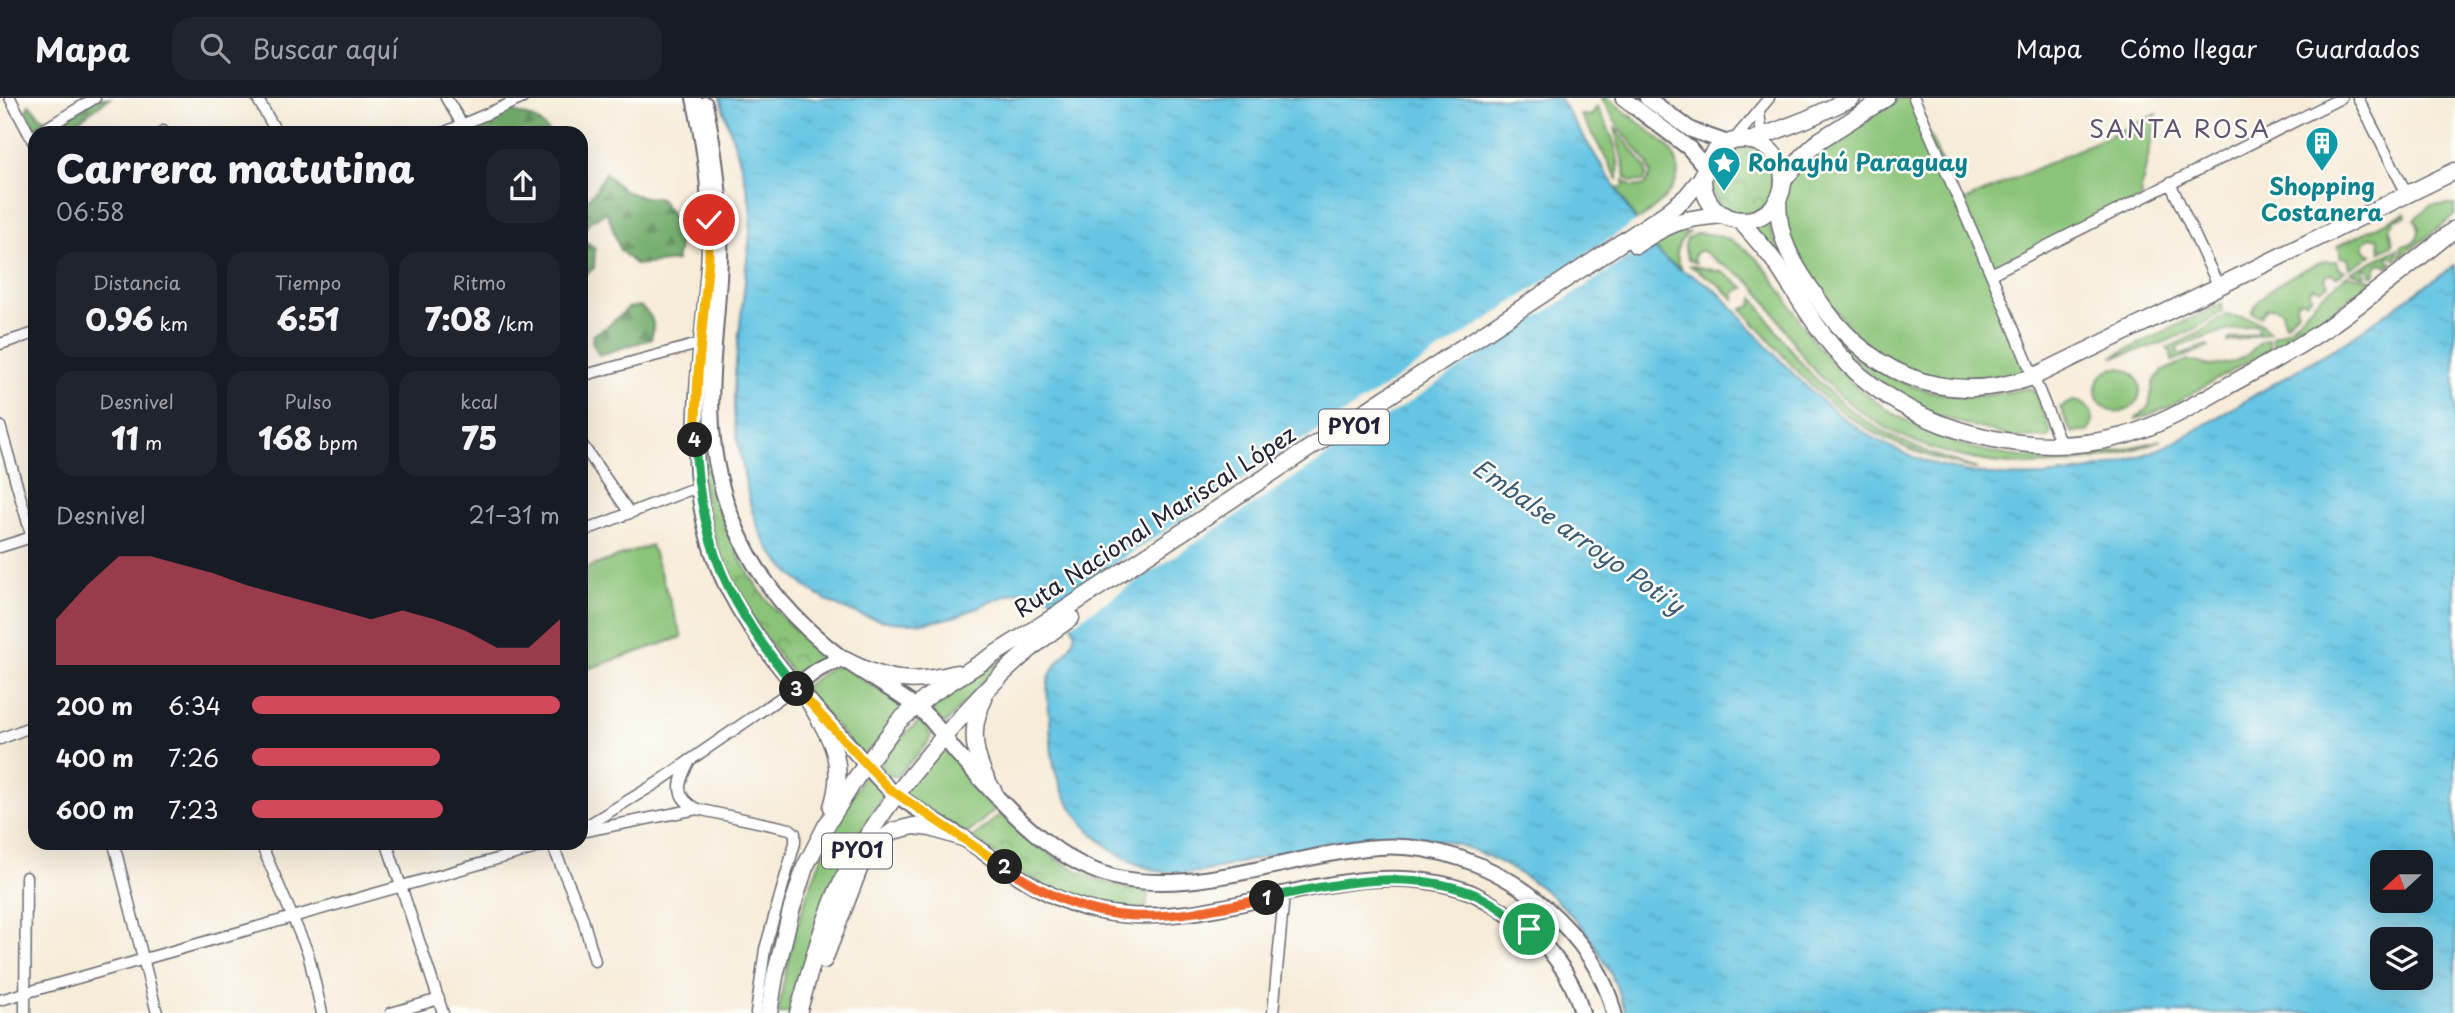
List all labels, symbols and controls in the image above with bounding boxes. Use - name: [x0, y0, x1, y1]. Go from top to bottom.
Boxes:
- search box: [172, 17, 662, 80]
- text: Mapa: [35, 23, 130, 73]
- icon: search: [196, 29, 234, 67]
- text: Buscar aquí: [252, 29, 398, 68]
- text: Mapa: [2016, 30, 2082, 66]
- text: Cómo llegar: [2120, 30, 2257, 66]
- text: Guardados: [2295, 30, 2420, 66]
- district label: SANTA ROSA: [2089, 110, 2271, 146]
- building icon: Shopping Costanera: [2303, 124, 2341, 173]
- text: Carrera matutina: [56, 139, 415, 196]
- place icon: Rohayhú Paraguay: [1705, 144, 1743, 193]
- place label: Rohayhú Paraguay: [1748, 144, 1968, 179]
- button: share: [486, 149, 560, 223]
- place label: Shopping Costanera: [2261, 168, 2384, 229]
- pin: [679, 190, 739, 250]
- text: 06:58: [56, 194, 125, 229]
- icon: check: [690, 201, 728, 239]
- text: Distancia: [93, 268, 180, 296]
- text: Tiempo: [275, 268, 341, 296]
- text: Ritmo: [453, 268, 506, 296]
- text: 0.96: [85, 296, 153, 341]
- text: 6:51: [277, 296, 339, 341]
- text: 7:08: [425, 296, 491, 341]
- text: km: [153, 309, 188, 337]
- text: /km: [491, 309, 534, 337]
- text: Desnivel: [100, 387, 174, 415]
- text: Pulso: [284, 387, 332, 415]
- text: kcal: [460, 387, 498, 415]
- road number: PY01: [1319, 410, 1389, 444]
- text: 11: [111, 415, 139, 460]
- text: 168: [258, 415, 313, 460]
- text: 75: [461, 415, 497, 460]
- street label: Ruta Nacional Mariscal López: [1006, 416, 1302, 625]
- pin: 4: [678, 422, 712, 458]
- text: 4: [688, 425, 701, 453]
- text: m: [139, 428, 162, 456]
- text: bpm: [313, 428, 358, 456]
- water label: Embalse arroyo Poti'y: [1466, 449, 1694, 623]
- text: Desnivel: [56, 497, 146, 532]
- text: 21–31 m: [468, 497, 560, 532]
- pin: 3: [780, 672, 814, 706]
- text: 3: [790, 674, 803, 702]
- text: 200 m: [56, 688, 133, 723]
- text: 6:34: [168, 688, 221, 723]
- text: 400 m: [56, 740, 134, 775]
- text: 7:26: [168, 740, 219, 775]
- text: 600 m: [56, 792, 134, 827]
- text: 7:23: [168, 792, 218, 827]
- road number: PY01: [822, 834, 892, 868]
- pin: 2: [988, 850, 1023, 884]
- north arrow: [2370, 850, 2432, 914]
- map controls: [2370, 850, 2433, 990]
- text: 2: [998, 852, 1011, 880]
- pin: 1: [1250, 880, 1284, 916]
- text: 1: [1262, 883, 1271, 911]
- pin: [1499, 899, 1559, 959]
- icon: arrive: [1510, 910, 1548, 948]
- button: layers: [2370, 927, 2433, 990]

